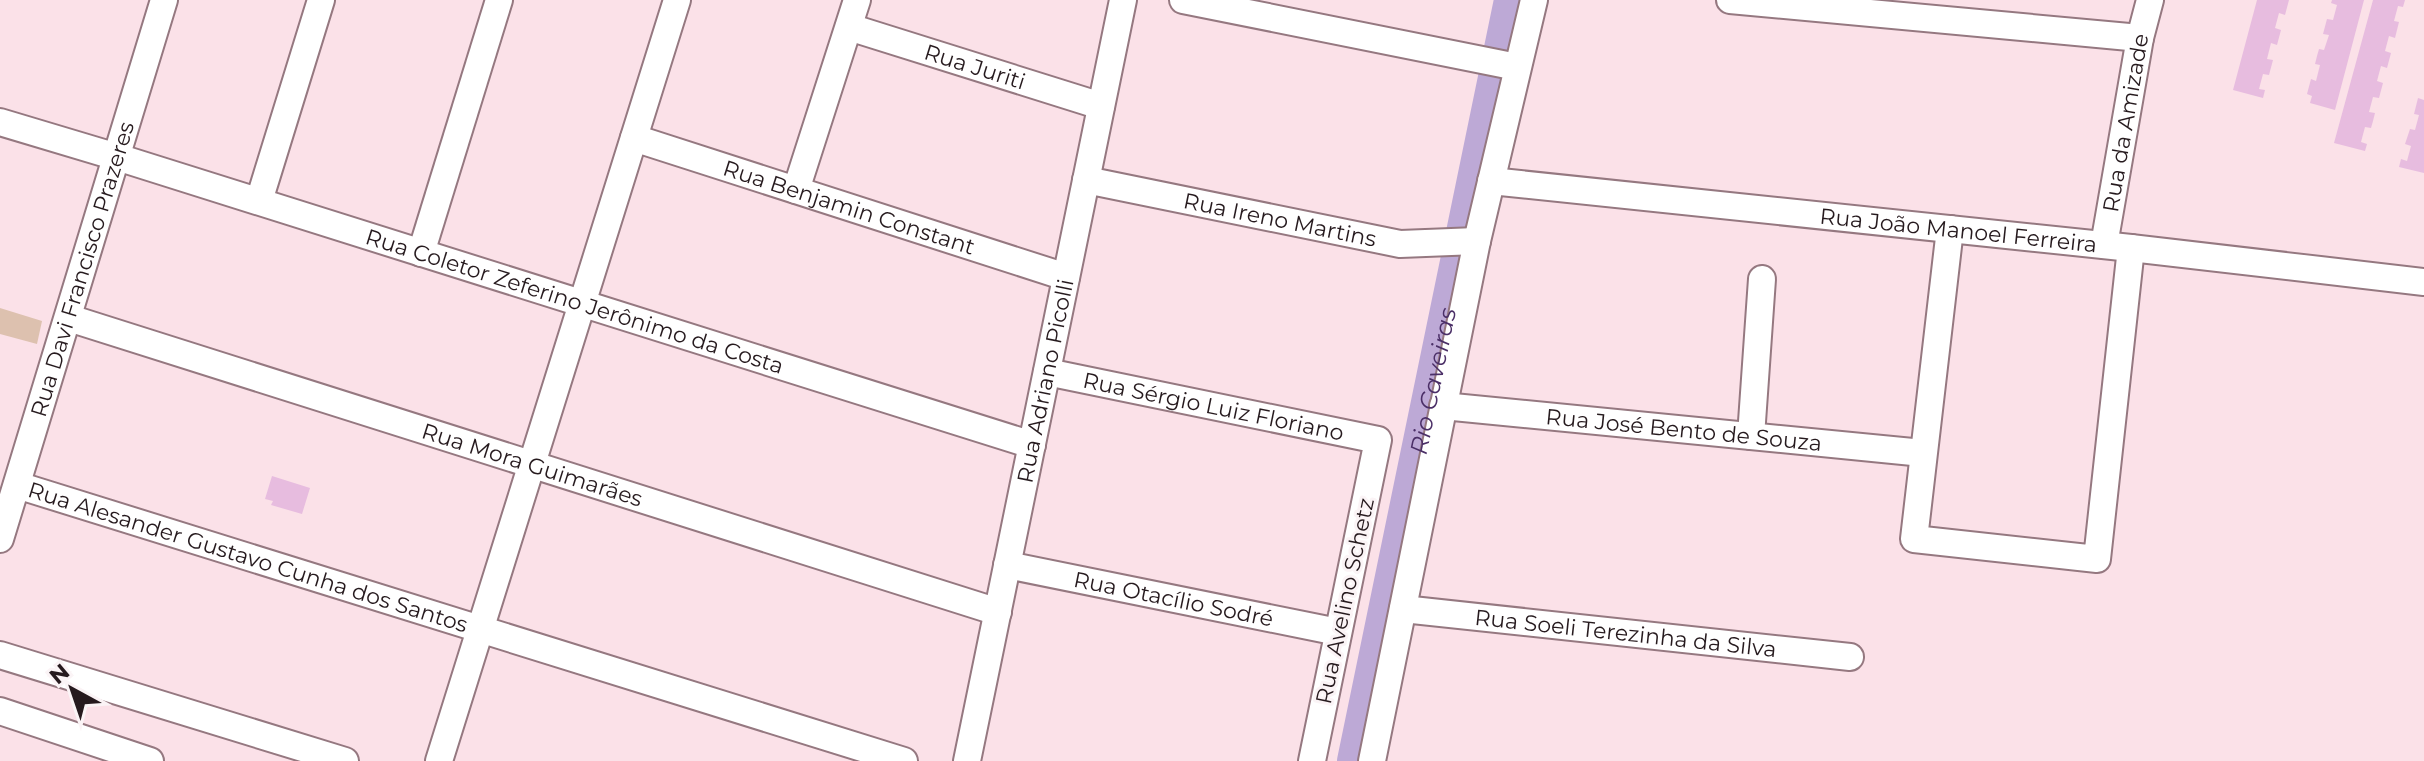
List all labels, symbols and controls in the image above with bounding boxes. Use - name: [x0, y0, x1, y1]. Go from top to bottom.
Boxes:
- street label: Rua da Amizade: [2096, 32, 2154, 214]
- street label: Rua Juriti: [921, 38, 1029, 95]
- street label: Rua Davi Francisco Prazeres: [24, 118, 140, 420]
- street label: Rua Benjamin Constant: [720, 154, 978, 260]
- street label: Rua Ireno Martins: [1181, 187, 1379, 252]
- street label: Rua João Manoel Ferreira: [1818, 202, 2098, 258]
- street label: Rua Coletor Zeferino Jerônimo da Costa: [362, 223, 787, 379]
- street label: Rua Adriano Picolli: [1011, 277, 1079, 485]
- water label: Rio Caveiras: [1403, 305, 1462, 457]
- street label: Rua Sérgio Luiz Floriano: [1081, 366, 1346, 446]
- street label: Rua José Bento de Souza: [1545, 403, 1823, 457]
- street label: Rua Mora Guimarães: [419, 417, 646, 512]
- street label: Rua Alesander Gustavo Cunha dos Santos: [25, 476, 472, 638]
- street label: Rua Avelino Schetz: [1310, 496, 1380, 706]
- street label: Rua Otacílio Sodré: [1071, 565, 1276, 632]
- street label: Rua Soeli Terezinha da Silva: [1473, 603, 1778, 663]
- north arrow: [32, 649, 112, 729]
- text: N: [44, 658, 75, 690]

